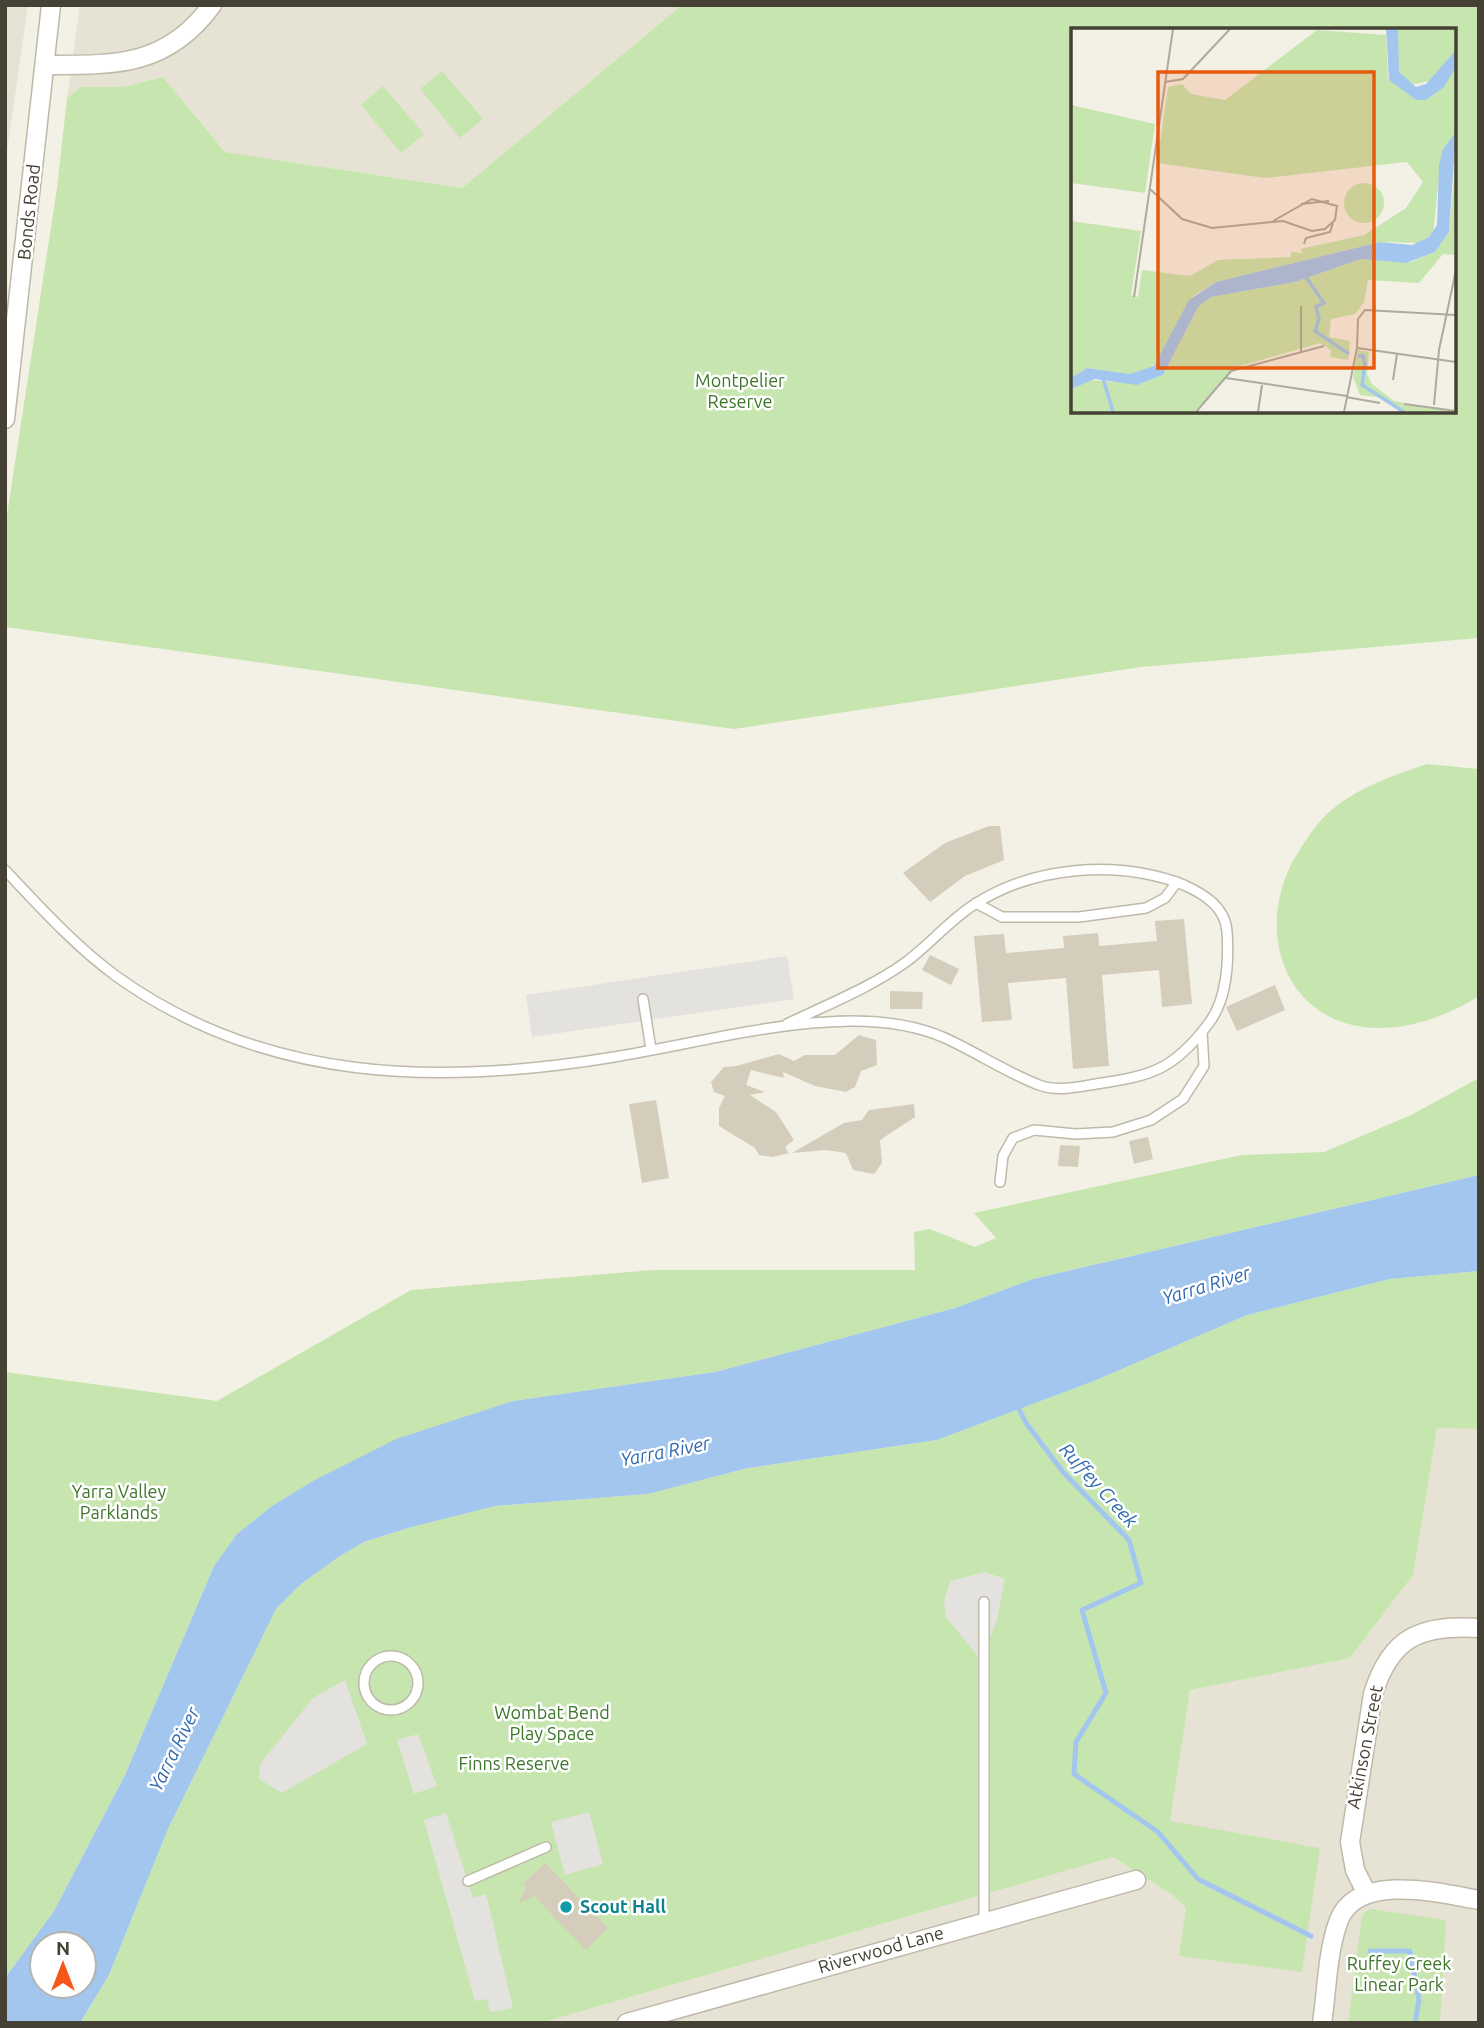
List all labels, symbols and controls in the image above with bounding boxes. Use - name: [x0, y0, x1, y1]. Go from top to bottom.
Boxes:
- inset map: [1071, 28, 1456, 413]
- street label: Bonds Road: [13, 163, 43, 261]
- park label: Montpelier Reserve: [695, 370, 785, 411]
- water label: Yarra River: [1159, 1261, 1253, 1309]
- water label: Yarra River: [618, 1431, 712, 1470]
- water label: Ruffey Creek: [1055, 1438, 1143, 1532]
- park label: Yarra Valley Parklands: [72, 1481, 167, 1522]
- street label: Atkinson Street: [1342, 1683, 1386, 1810]
- park label: Wombat Bend Play Space: [494, 1702, 610, 1743]
- water label: Yarra River: [144, 1703, 204, 1795]
- park label: Finns Reserve: [458, 1753, 570, 1773]
- place label: Scout Hall: [580, 1896, 666, 1916]
- marker: Scout Hall: [558, 1899, 574, 1915]
- street label: Riverwood Lane: [816, 1922, 946, 1977]
- north arrow: [28, 1930, 98, 2000]
- text: N: [56, 1937, 70, 1959]
- park label: Ruffey Creek Linear Park: [1347, 1953, 1451, 1994]

